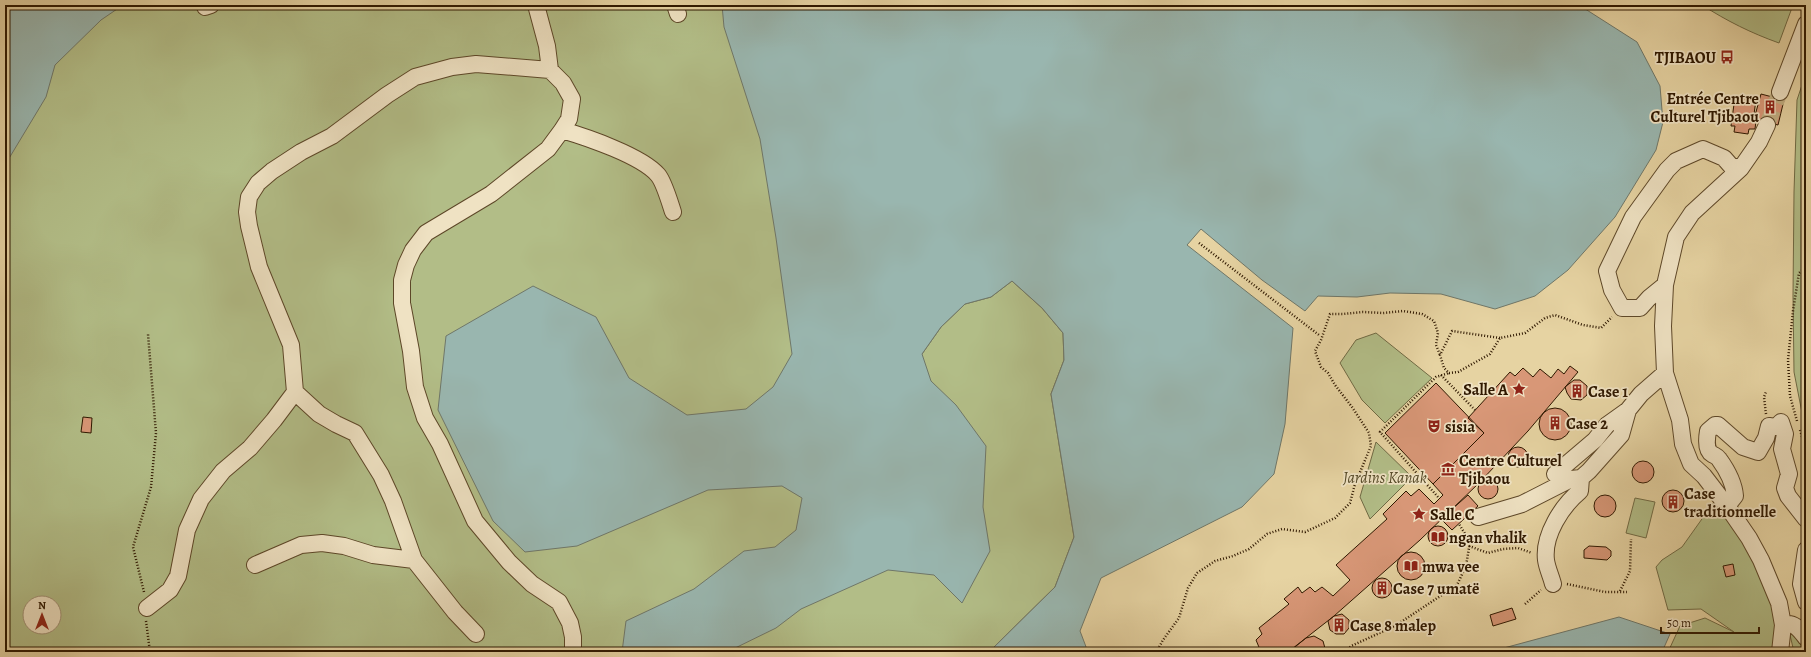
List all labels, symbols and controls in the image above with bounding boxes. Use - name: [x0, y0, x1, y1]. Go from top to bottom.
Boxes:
- place label: TJIBAOU: [1655, 47, 1716, 69]
- bus stop icon: TJIBAOU: [1719, 49, 1735, 65]
- place label: Entrée Centre Culturel Tjibaou: [1650, 88, 1759, 128]
- building icon: Entrée Centre Culturel Tjibaou: [1762, 99, 1778, 115]
- place label: Salle A: [1463, 379, 1509, 401]
- place icon: Salle A: [1511, 381, 1527, 397]
- place label: Case 1: [1588, 381, 1628, 403]
- building icon: Case 1: [1569, 383, 1585, 399]
- place label: Case 2: [1566, 413, 1608, 435]
- building icon: Case 2: [1547, 415, 1563, 431]
- place label: sisia: [1445, 416, 1475, 438]
- theatre icon: sisia: [1426, 418, 1442, 434]
- place label: Centre Culturel Tjibaou: [1459, 450, 1562, 490]
- museum icon: Centre Culturel Tjibaou: [1440, 461, 1456, 477]
- park label: Jardins Kanak: [1342, 467, 1427, 489]
- place label: Case traditionnelle: [1684, 483, 1776, 523]
- building icon: Case traditionnelle: [1665, 494, 1681, 510]
- place label: Salle C: [1430, 504, 1475, 526]
- place icon: Salle C: [1411, 506, 1427, 522]
- place label: ngan vhalik: [1449, 527, 1527, 549]
- library icon: ngan vhalik: [1430, 529, 1446, 545]
- place label: mwa vee: [1422, 556, 1479, 578]
- library icon: mwa vee: [1403, 558, 1419, 574]
- place label: Case 7 umatë: [1393, 578, 1479, 600]
- building icon: Case 7 umatë: [1374, 580, 1390, 596]
- north arrow: [22, 595, 62, 635]
- text: N: [38, 598, 46, 613]
- scale bar: [1661, 609, 1759, 635]
- place label: Case 8 malep: [1350, 615, 1436, 637]
- text: 50 m: [1667, 615, 1691, 631]
- building icon: Case 8 malep: [1331, 617, 1347, 633]

